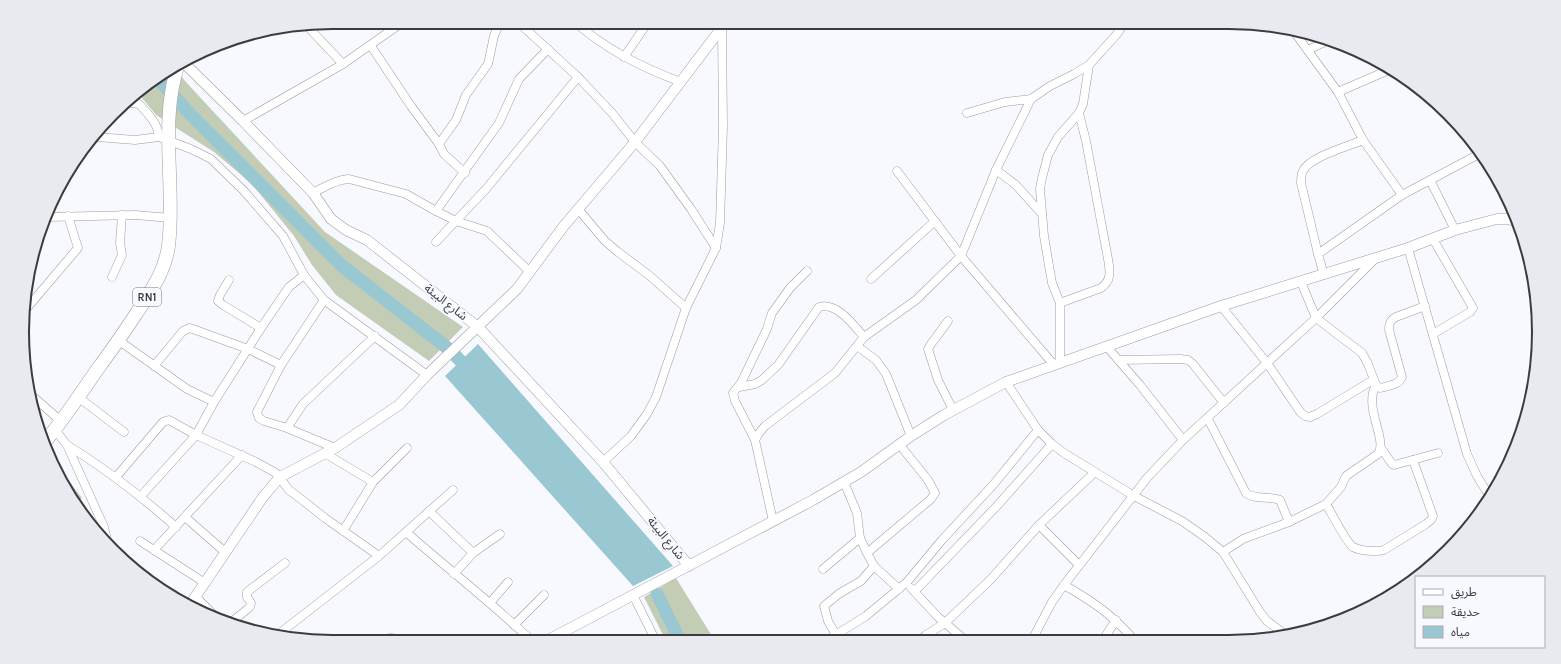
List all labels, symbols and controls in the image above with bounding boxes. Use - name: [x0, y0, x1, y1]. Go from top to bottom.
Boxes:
- street label: شارع البيئة: [420, 281, 470, 325]
- road number: RN1: [133, 288, 161, 306]
- street label: شارع البيئة: [643, 514, 687, 563]
- legend: [1415, 576, 1545, 648]
- text: طريق: [1451, 585, 1477, 600]
- text: حديقة: [1451, 605, 1480, 619]
- text: مياه: [1451, 625, 1470, 639]

